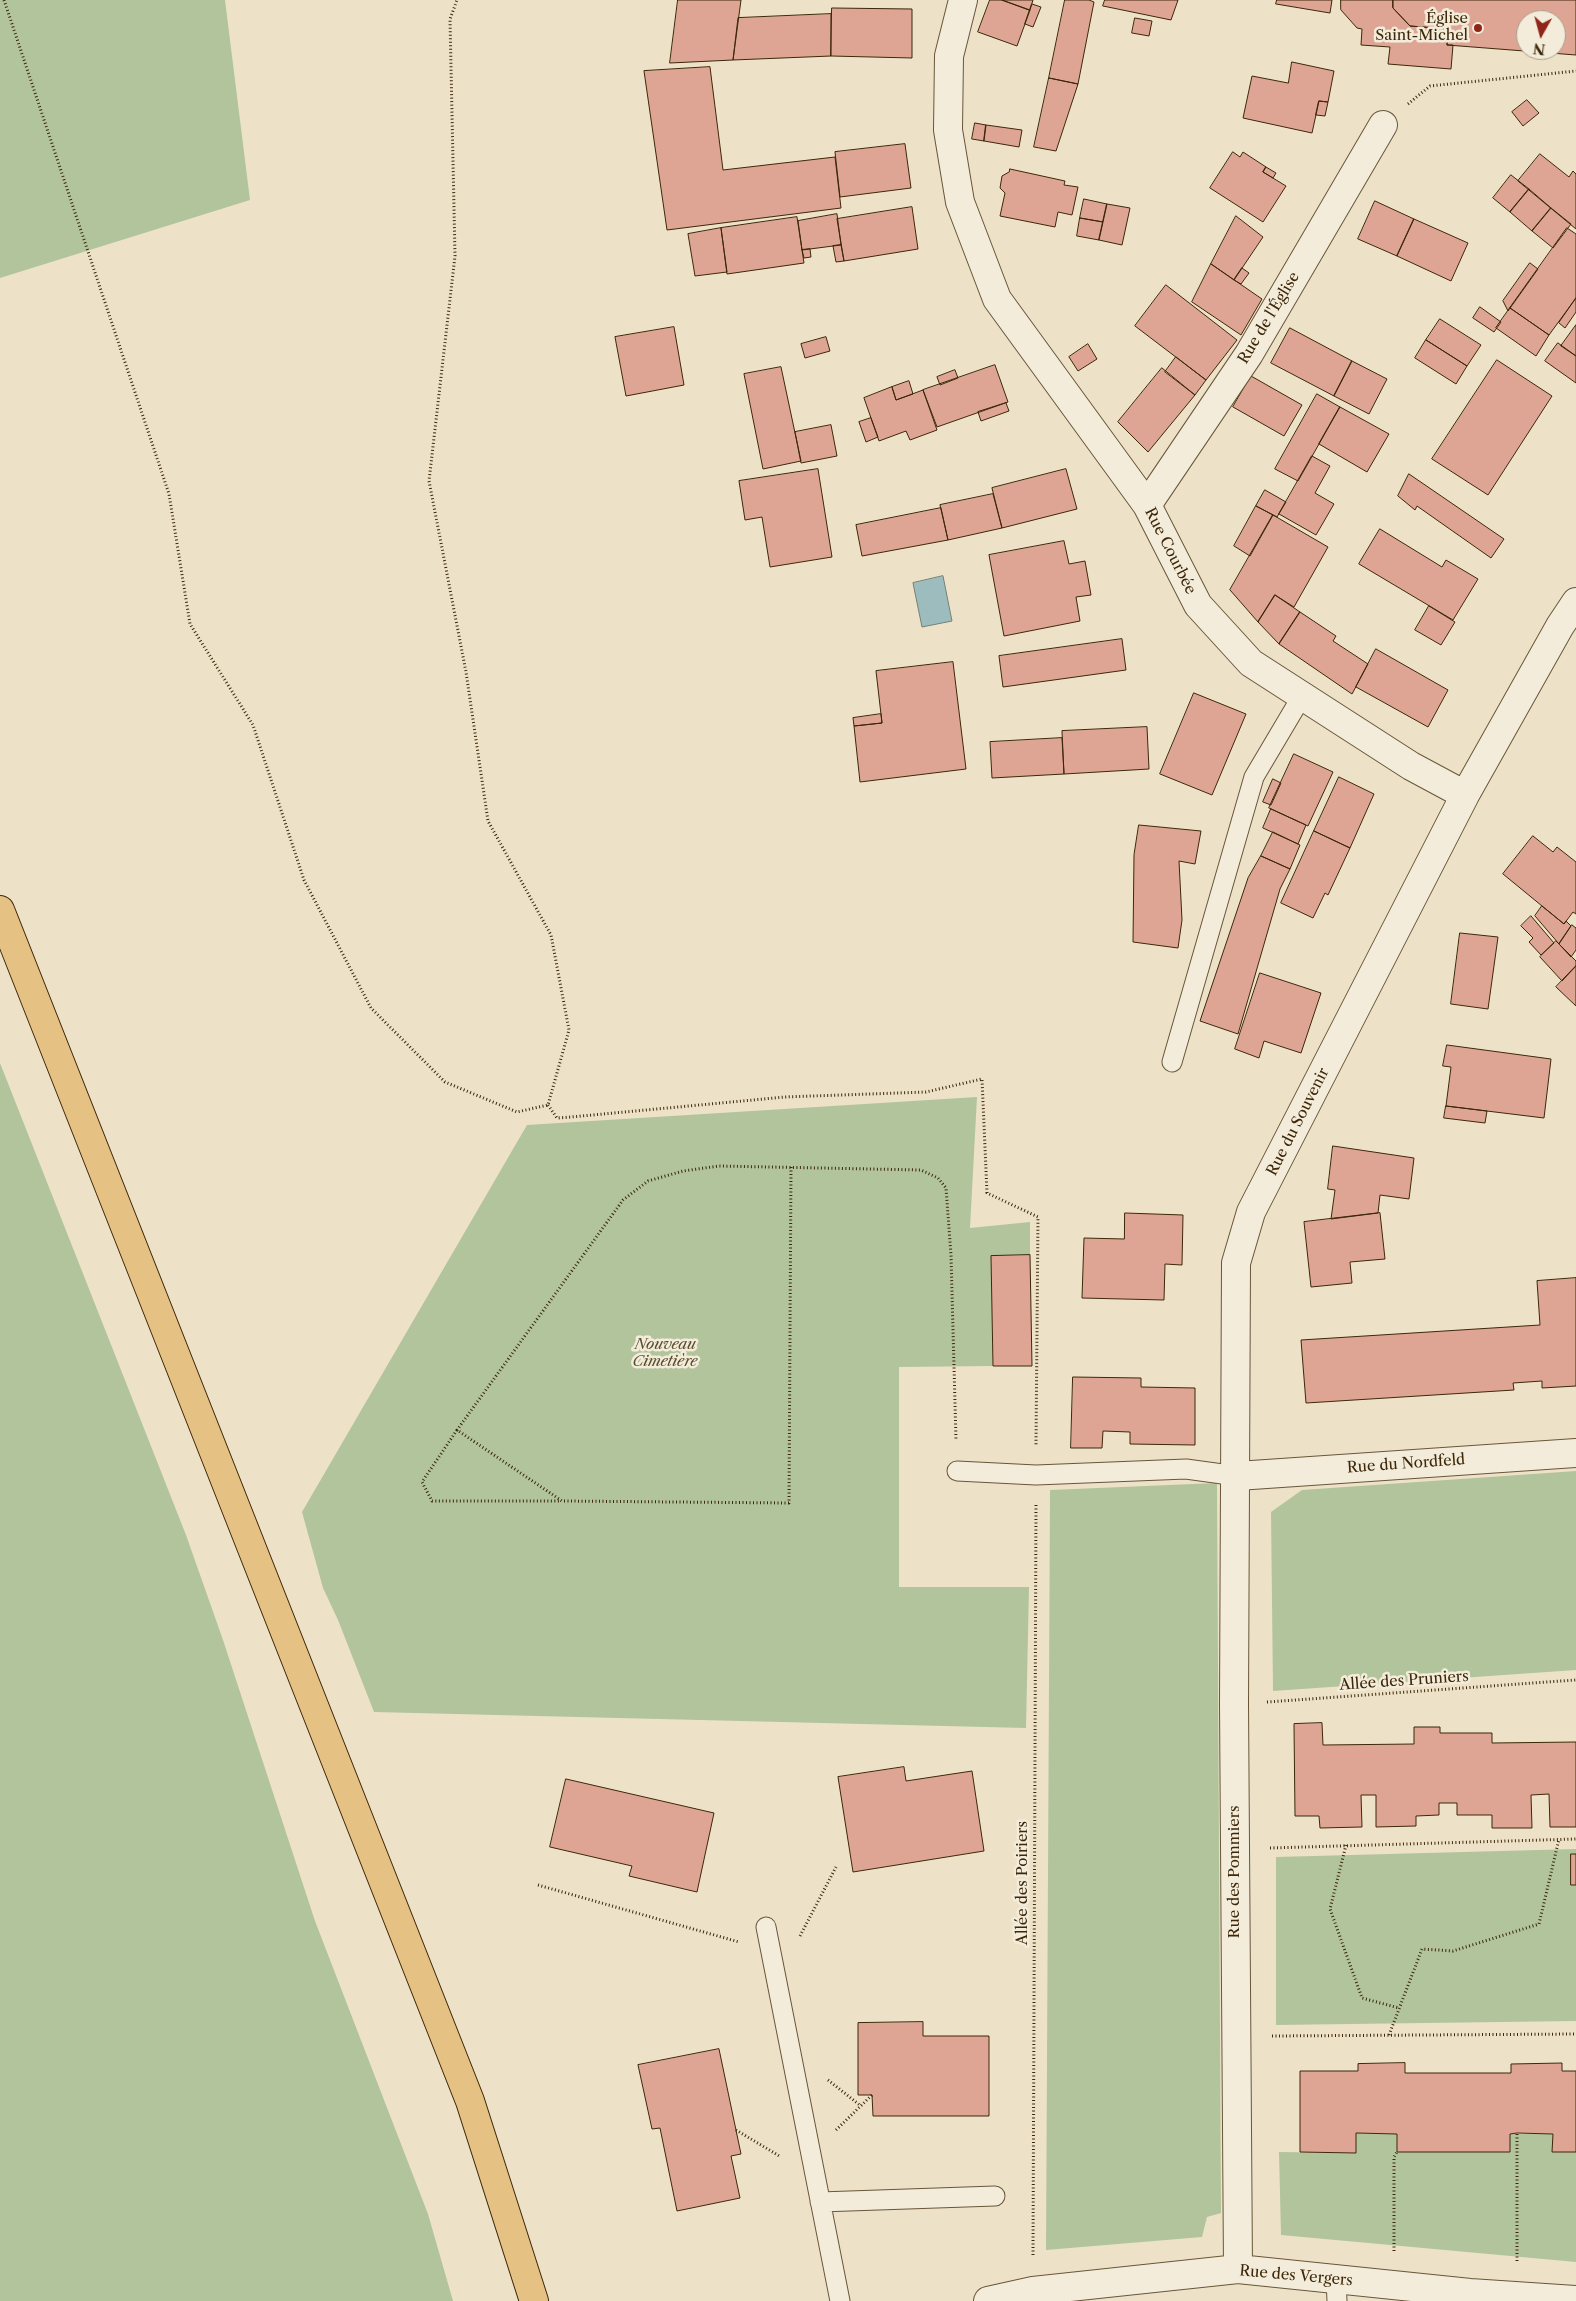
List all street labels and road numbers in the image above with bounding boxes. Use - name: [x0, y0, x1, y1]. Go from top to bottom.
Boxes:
- street label: Rue de l'Église: [1235, 269, 1303, 367]
- street label: Rue Courbée: [1140, 505, 1200, 597]
- street label: Rue du Souvenir: [1263, 1065, 1333, 1179]
- street label: Rue du Nordfeld: [1346, 1451, 1466, 1477]
- street label: Allée des Pruniers: [1339, 1668, 1469, 1694]
- street label: Rue des Pommiers: [1226, 1805, 1244, 1939]
- street label: Allée des Poiriers: [1014, 1821, 1032, 1945]
- street label: Rue des Vergers: [1238, 2262, 1354, 2290]

